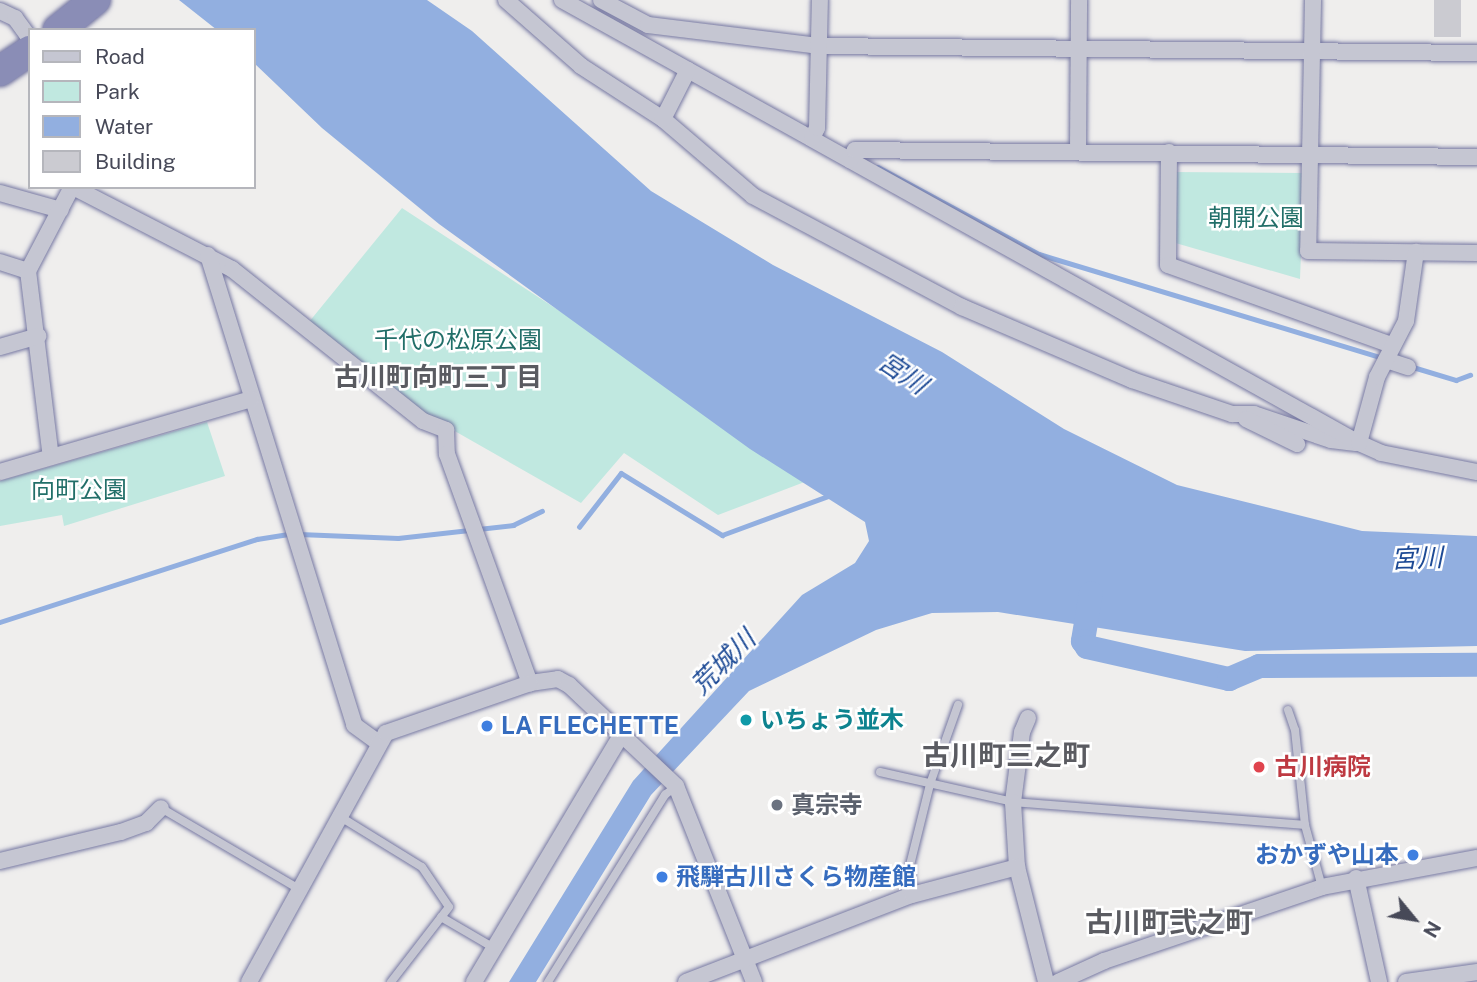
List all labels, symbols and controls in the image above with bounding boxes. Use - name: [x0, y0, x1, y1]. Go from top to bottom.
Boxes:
- legend: [28, 28, 256, 189]
- text: Road: [95, 44, 145, 69]
- text: Park: [95, 79, 140, 104]
- text: Water: [95, 114, 153, 139]
- text: Building: [95, 149, 176, 174]
- park label: 朝開公園: [1208, 204, 1304, 232]
- park label: 千代の松原公園: [374, 326, 542, 354]
- water label: 宮川: [873, 346, 933, 400]
- district label: 古川町向町三丁目: [334, 361, 542, 393]
- park label: 向町公園: [31, 476, 127, 504]
- water label: 宮川: [1390, 542, 1444, 574]
- water label: 荒城川: [684, 623, 762, 701]
- place label: いちょう並木: [760, 706, 904, 734]
- place label: LA FLECHETTE: [501, 712, 679, 740]
- marker: いちょう並木: [738, 712, 754, 728]
- marker: LA FLECHETTE: [479, 718, 495, 734]
- district label: 古川町三之町: [922, 738, 1090, 772]
- place label: 古川病院: [1275, 753, 1371, 781]
- marker: 古川病院: [1249, 757, 1269, 777]
- place label: 真宗寺: [791, 791, 863, 819]
- marker: 真宗寺: [769, 797, 785, 813]
- place label: おかずや山本: [1255, 841, 1399, 869]
- marker: おかずや山本: [1405, 847, 1421, 863]
- place label: 飛騨古川さくら物産館: [676, 863, 916, 891]
- marker: 飛騨古川さくら物産館: [654, 869, 670, 885]
- north arrow: [1379, 884, 1449, 954]
- district label: 古川町弐之町: [1085, 905, 1253, 939]
- text: N: [1419, 918, 1445, 941]

